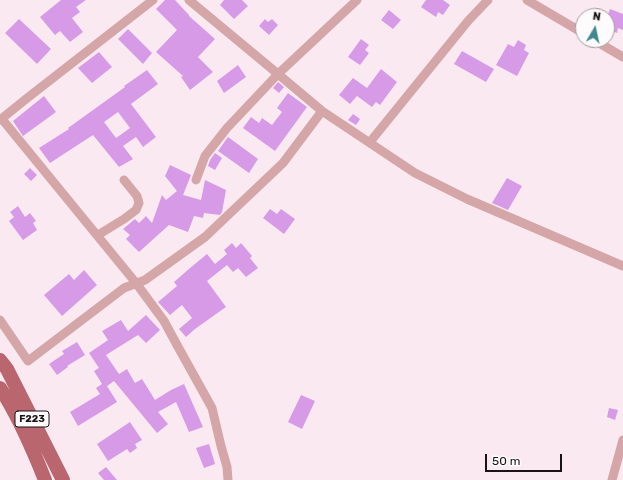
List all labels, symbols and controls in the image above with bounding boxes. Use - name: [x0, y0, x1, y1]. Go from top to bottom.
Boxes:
- north arrow: [575, 8, 615, 48]
- text: N: [592, 10, 602, 24]
- road number: F223: [15, 411, 49, 427]
- scale bar: [487, 446, 564, 472]
- text: 50 m: [492, 454, 520, 468]

